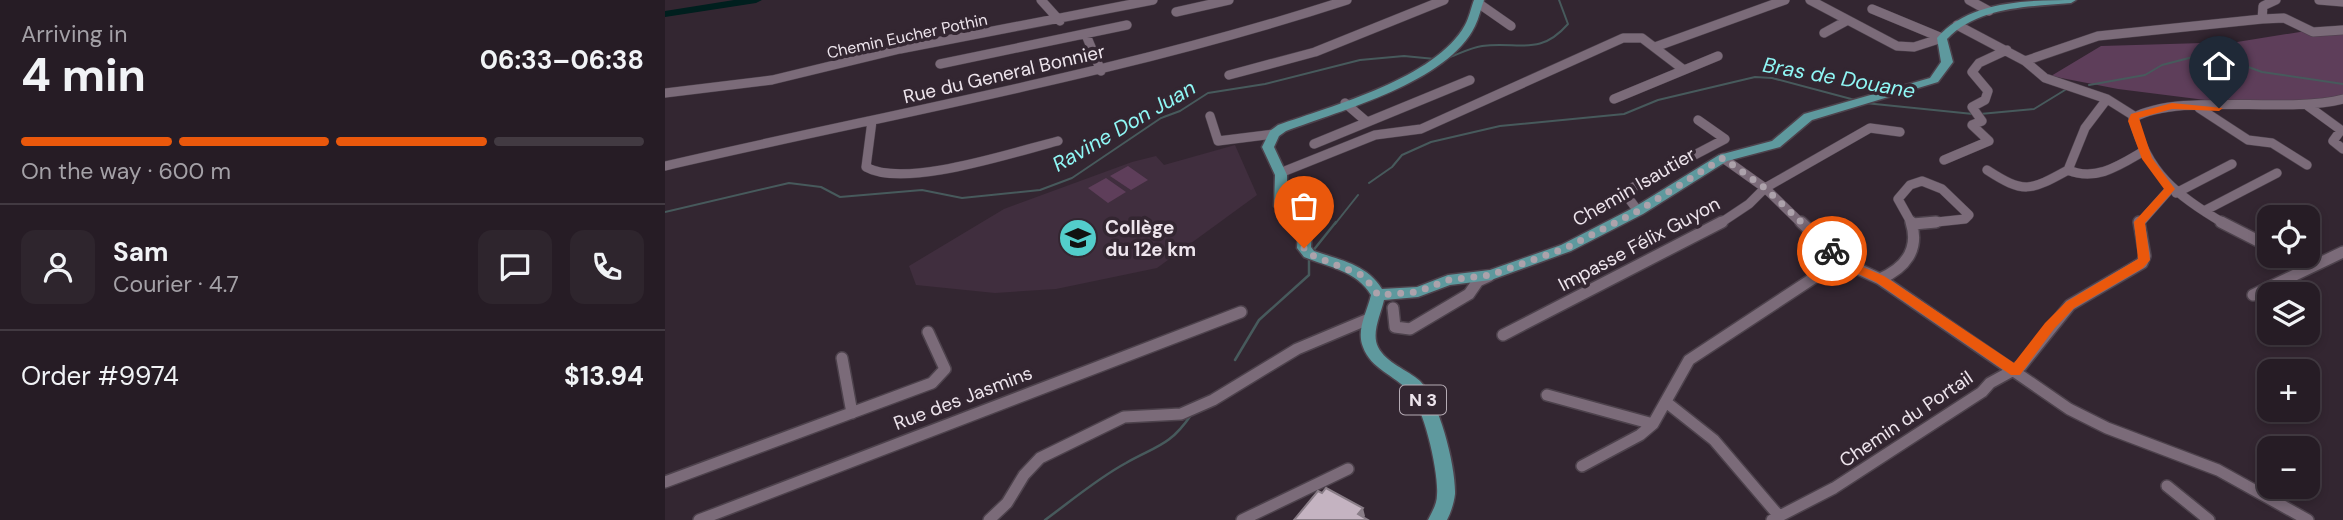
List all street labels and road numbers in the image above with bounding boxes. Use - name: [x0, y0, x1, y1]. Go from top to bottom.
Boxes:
- street label: Chemin Eucher Pothin: [825, 9, 989, 63]
- street label: Rue du General Bonnier: [901, 39, 1107, 109]
- street label: Chemin Isautier: [1568, 142, 1700, 232]
- street label: Impasse Félix Guyon: [1554, 191, 1724, 297]
- street label: Rue des Jasmins: [890, 360, 1036, 436]
- street label: Chemin du Portail: [1834, 365, 1978, 473]
- road number: N 3: [1400, 386, 1446, 414]

